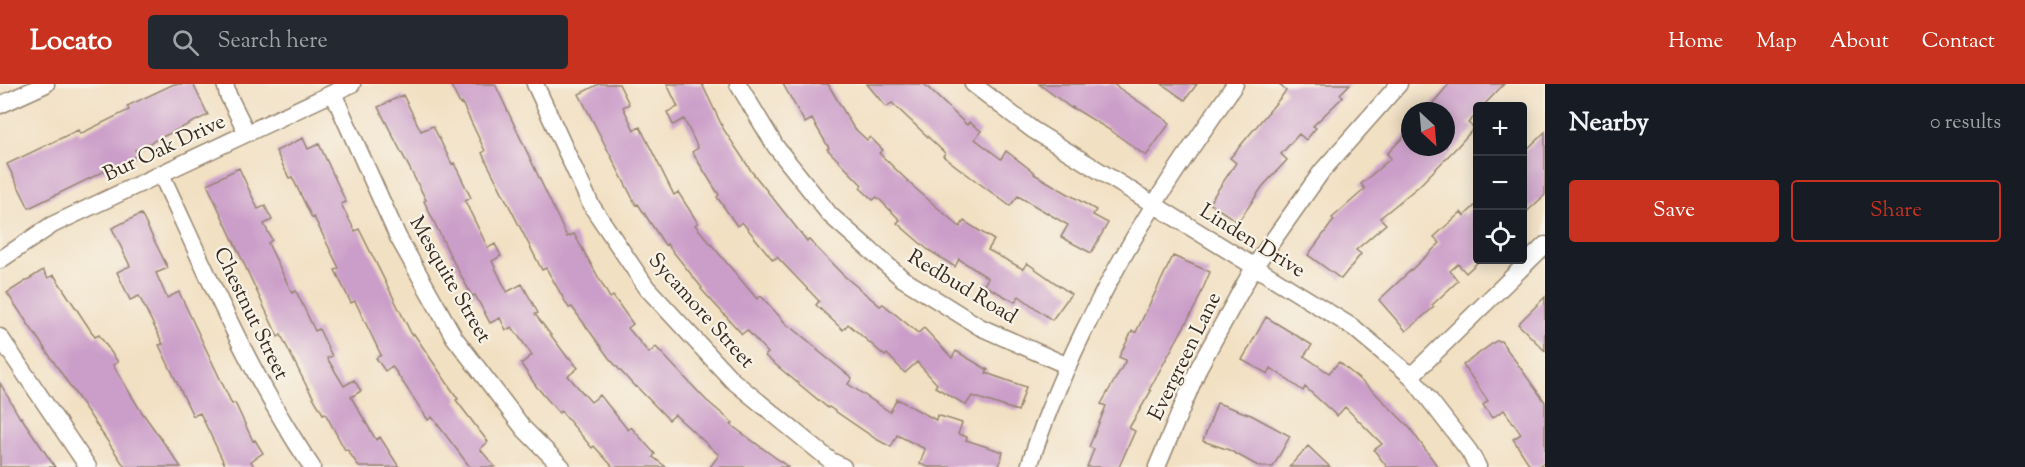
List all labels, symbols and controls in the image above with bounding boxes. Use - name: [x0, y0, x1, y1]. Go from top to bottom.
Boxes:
- search box: [148, 15, 568, 69]
- text: Locato: [30, 22, 112, 62]
- icon: search: [169, 26, 202, 59]
- text: Search here: [217, 26, 328, 58]
- text: Home: [1668, 27, 1723, 57]
- text: Map: [1756, 27, 1797, 57]
- text: About: [1830, 27, 1889, 57]
- text: Contact: [1922, 27, 1995, 57]
- north arrow: [1401, 102, 1455, 156]
- map controls: [1473, 102, 1527, 264]
- button: +: [1473, 102, 1527, 156]
- text: Nearby: [1569, 105, 1649, 142]
- street label: Bur Oak Drive: [99, 107, 231, 190]
- text: 0 results: [1930, 109, 2001, 138]
- button: −: [1473, 156, 1527, 210]
- button: Save: [1569, 180, 1779, 242]
- button: Share: [1791, 180, 2001, 242]
- street label: Linden Drive: [1193, 197, 1311, 286]
- button: locate: [1473, 210, 1527, 264]
- street label: Mesquite Street: [401, 211, 498, 349]
- street label: Chestnut Street: [205, 242, 295, 385]
- street label: Redbud Road: [901, 243, 1023, 332]
- street label: Sycamore Street: [640, 247, 761, 376]
- street label: Evergreen Lane: [1142, 288, 1230, 426]

